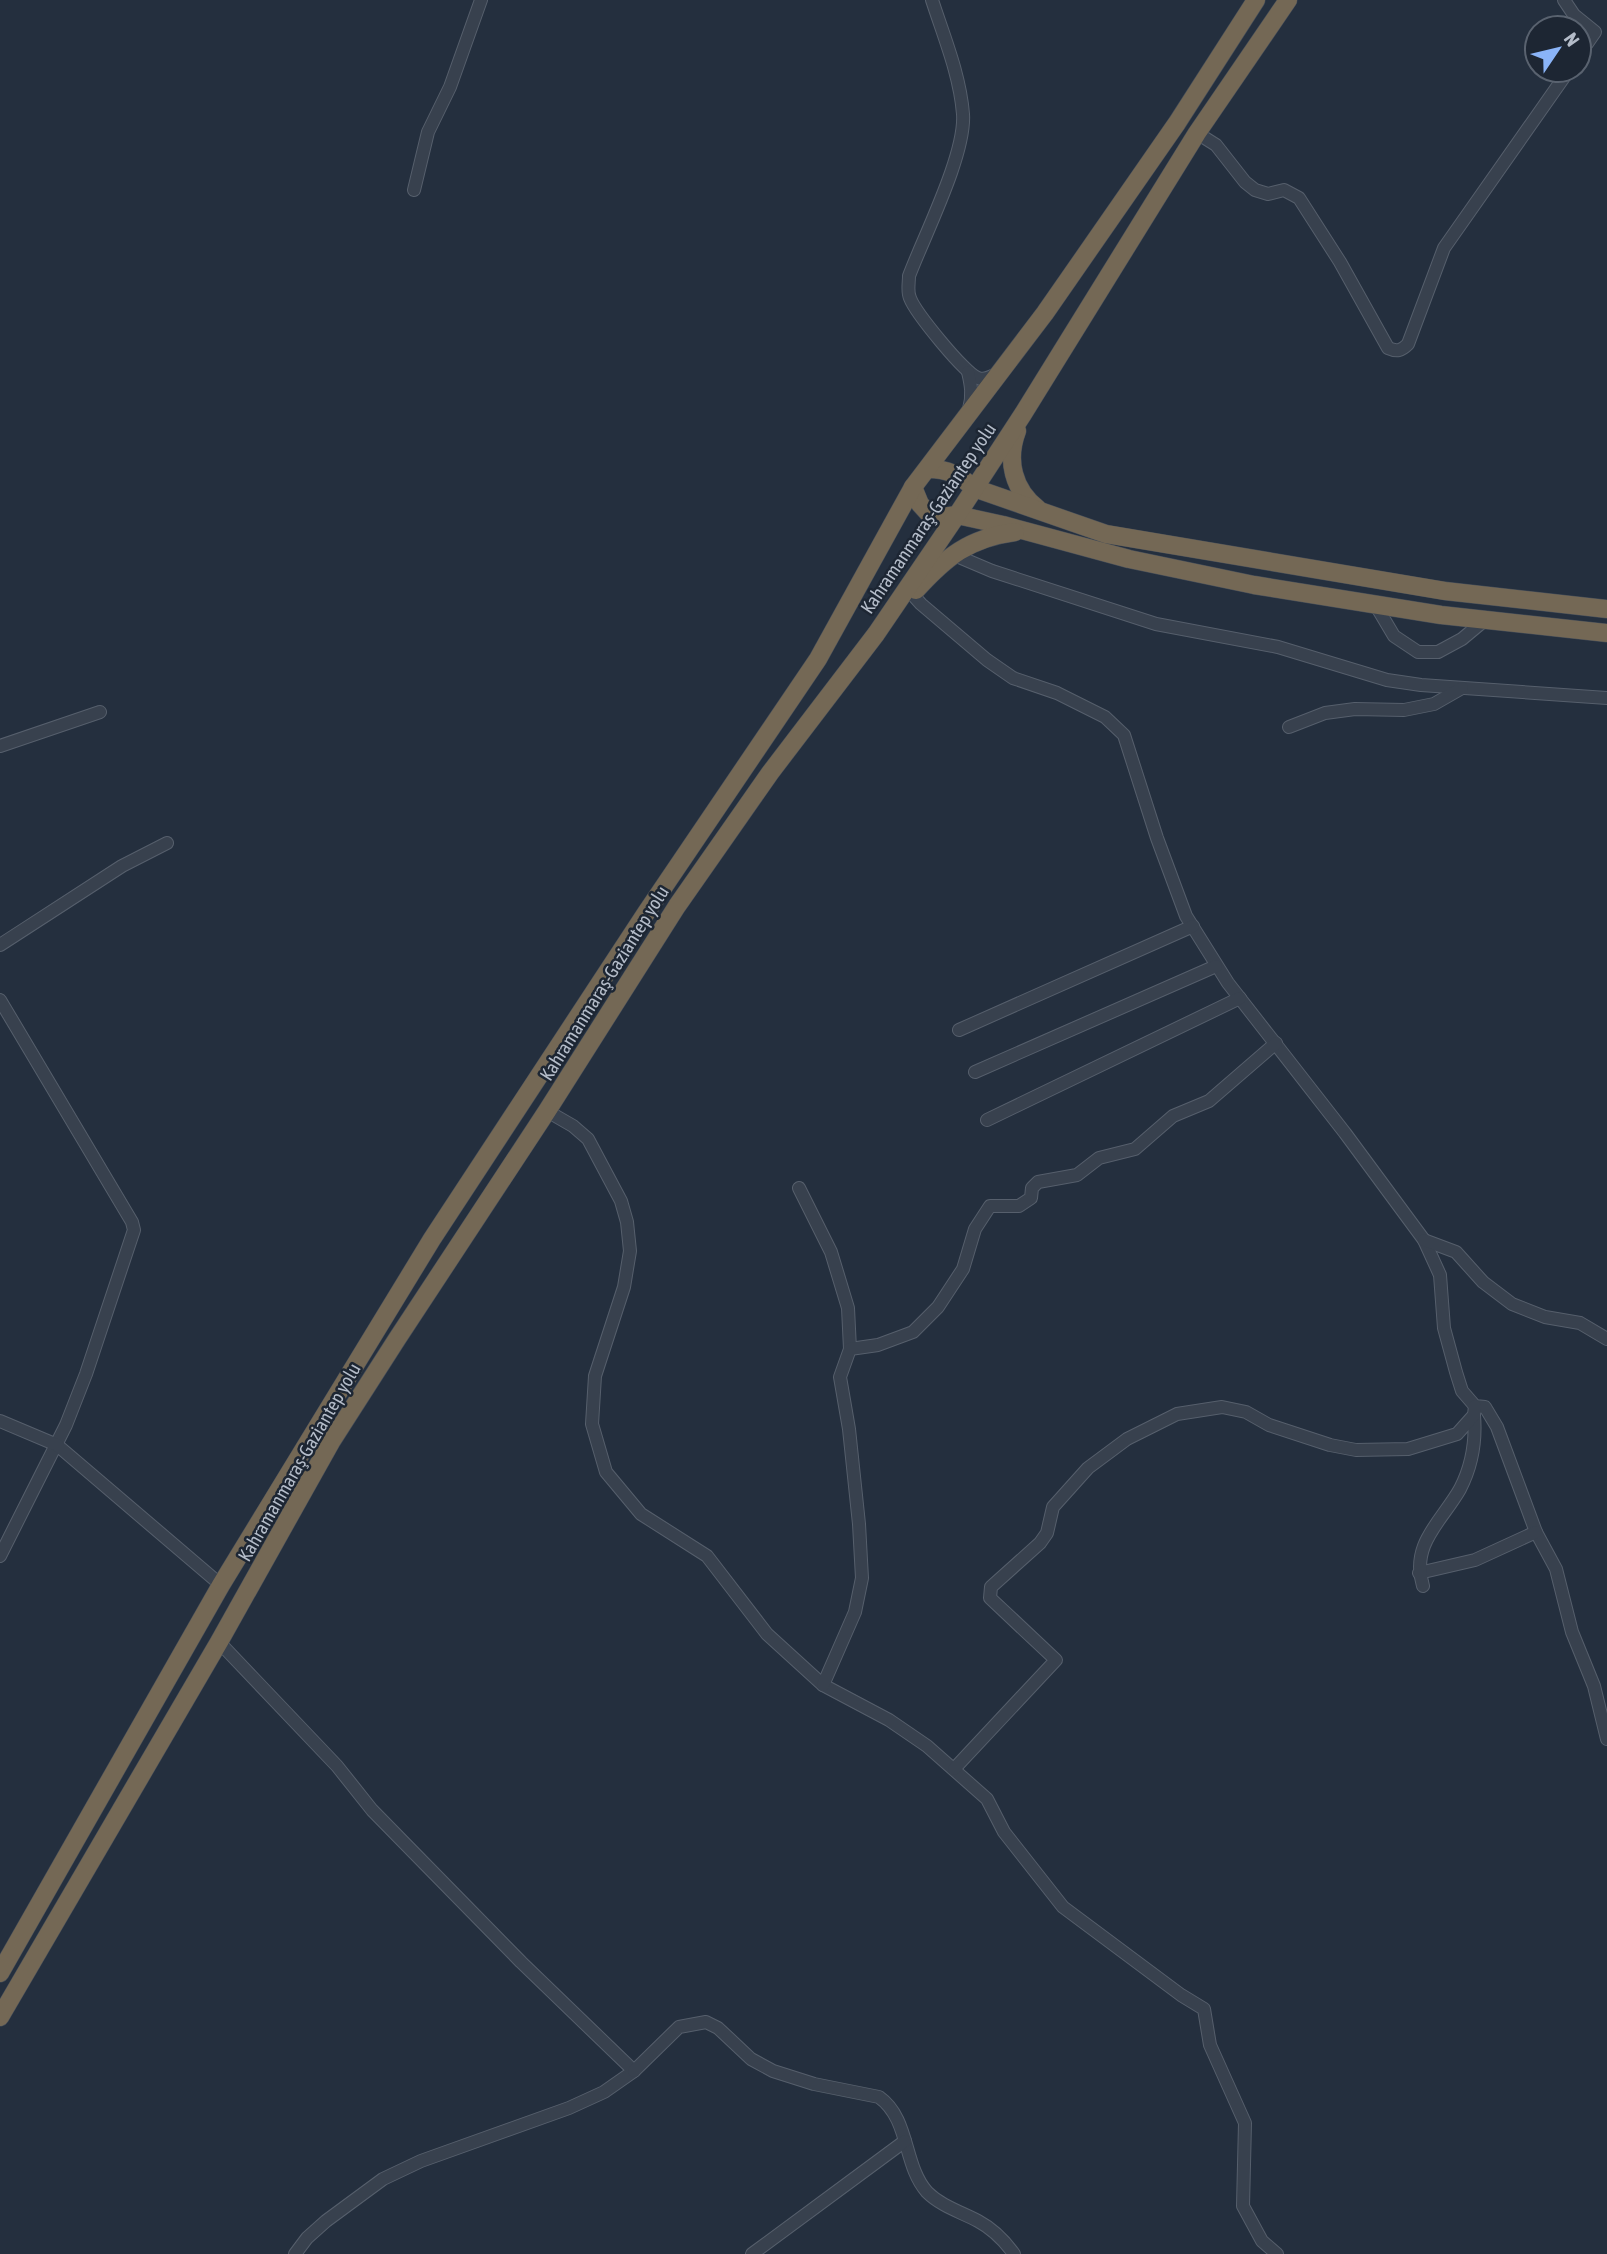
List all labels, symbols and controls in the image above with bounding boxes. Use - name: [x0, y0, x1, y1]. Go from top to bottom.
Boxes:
- north arrow: [1523, 14, 1593, 84]
- text: N: [1560, 28, 1584, 50]
- street label: Kahramanmaraş-Gaziantep yolu: [856, 418, 1000, 618]
- street label: Kahramanmaraş-Gaziantep yolu: [535, 882, 673, 1084]
- street label: Kahramanmaraş-Gaziantep yolu: [233, 1359, 365, 1565]

